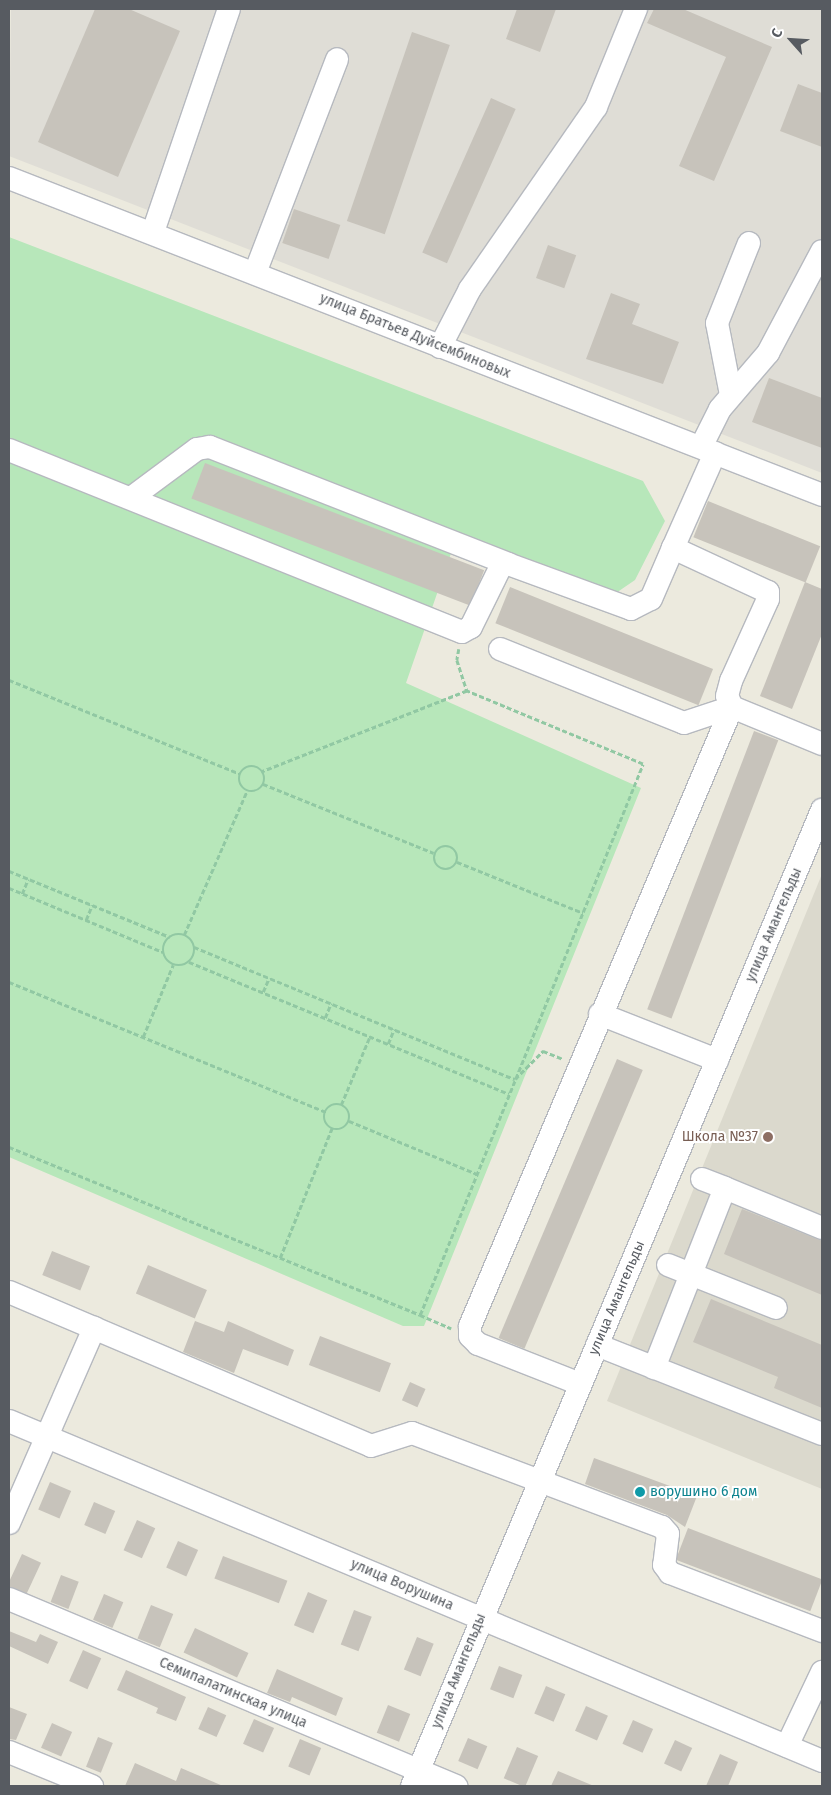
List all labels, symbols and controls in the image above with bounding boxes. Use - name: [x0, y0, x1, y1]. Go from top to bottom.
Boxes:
- north arrow: [766, 15, 816, 65]
- text: С: [768, 26, 786, 41]
- street label: улица Братьев Дуйсембиновых: [317, 290, 513, 382]
- street label: улица Амангельды: [742, 865, 806, 985]
- place label: Школа №37: [682, 1129, 758, 1145]
- marker: Школа №37: [762, 1131, 774, 1143]
- street label: улица Амангельды: [585, 1238, 649, 1358]
- place label: ворушино 6 дом: [650, 1484, 757, 1500]
- marker: ворушино 6 дом: [634, 1486, 646, 1498]
- street label: улица Ворушина: [348, 1556, 456, 1614]
- street label: улица Амангельды: [428, 1611, 490, 1731]
- street label: Семипалатинская улица: [157, 1654, 309, 1732]

